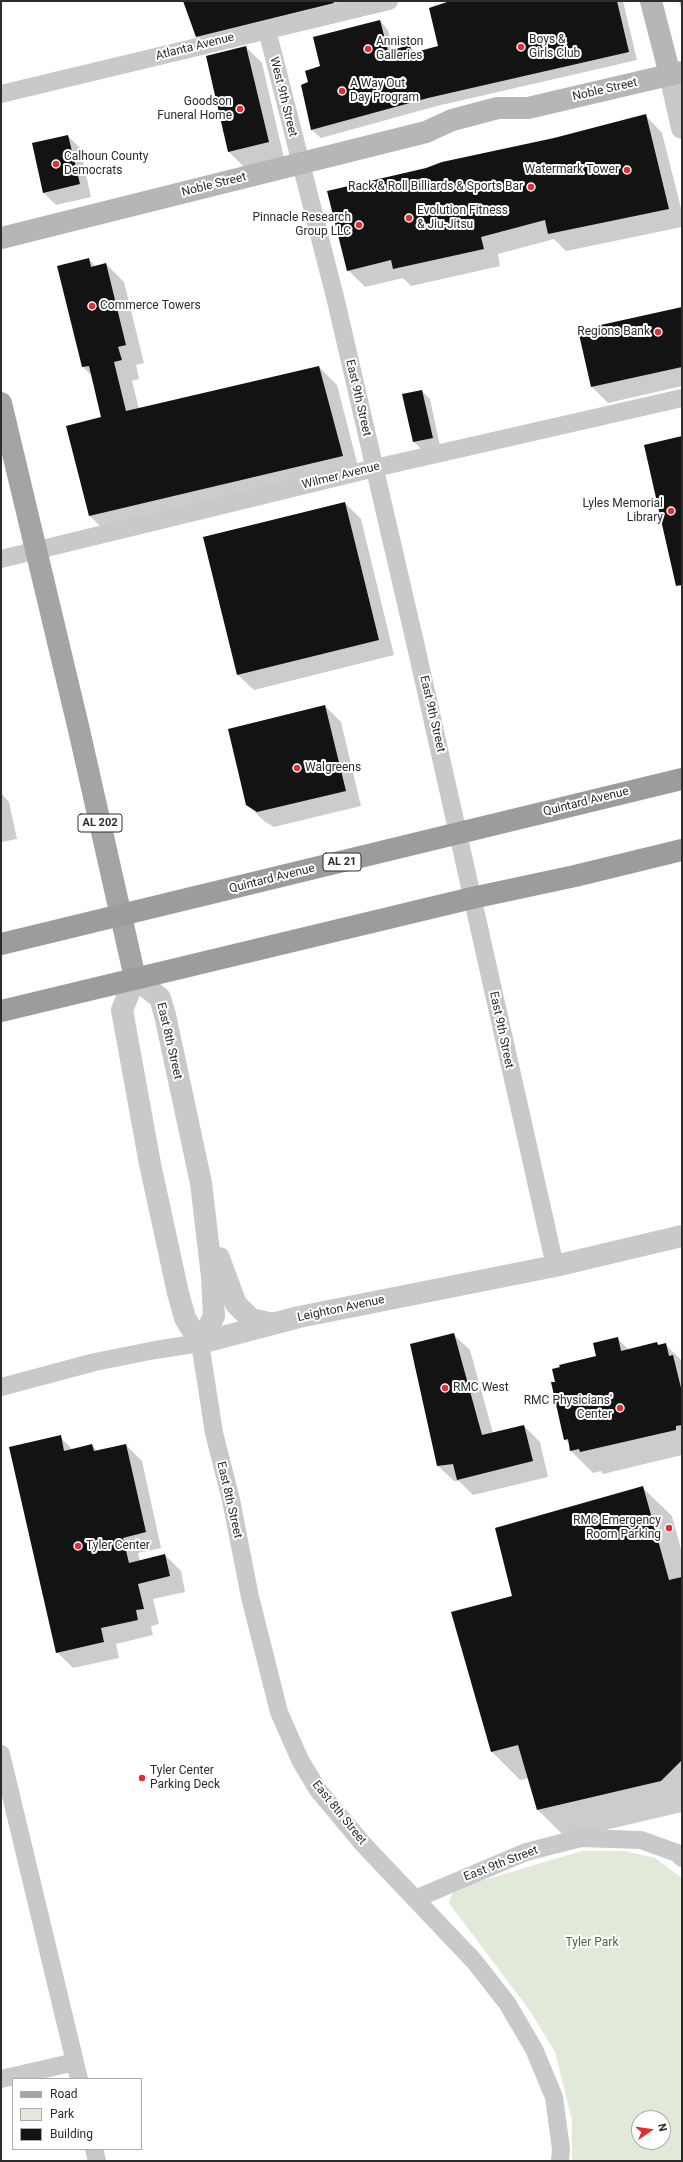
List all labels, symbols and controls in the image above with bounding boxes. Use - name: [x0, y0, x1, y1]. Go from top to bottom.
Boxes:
- street label: Atlanta Avenue: [154, 30, 236, 64]
- place label: Boys & Girls Club: [529, 33, 580, 61]
- place label: Anniston Galleries: [376, 35, 423, 63]
- marker: Boys & Girls Club: [516, 42, 526, 52]
- marker: Anniston Galleries: [363, 44, 373, 54]
- street label: West 9th Street: [266, 56, 300, 138]
- street label: Noble Street: [571, 76, 639, 104]
- place label: A Way Out Day Program: [350, 77, 419, 105]
- marker: A Way Out Day Program: [337, 86, 347, 96]
- place label: Goodson Funeral Home: [157, 95, 232, 123]
- marker: Goodson Funeral Home: [235, 104, 245, 114]
- place label: Calhoun County Democrats: [64, 150, 148, 178]
- marker: Calhoun County Democrats: [51, 159, 61, 169]
- place label: Watermark Tower: [525, 163, 619, 177]
- marker: Watermark Tower: [622, 165, 632, 175]
- street label: Noble Street: [180, 170, 248, 200]
- place label: Rack & Roll Billiards & Sports Bar: [348, 180, 523, 194]
- marker: Rack & Roll Billiards & Sports Bar: [526, 182, 536, 192]
- place label: Evolution Fitness & Jiu-Jitsu: [417, 204, 508, 232]
- place label: Pinnacle Research Group LLC: [253, 211, 351, 239]
- marker: Evolution Fitness & Jiu-Jitsu: [404, 213, 414, 223]
- marker: Pinnacle Research Group LLC: [354, 220, 364, 230]
- place label: Commerce Towers: [100, 299, 201, 313]
- marker: Commerce Towers: [87, 301, 97, 311]
- place label: Regions Bank: [577, 325, 650, 339]
- marker: Regions Bank: [653, 327, 663, 337]
- street label: East 9th Street: [342, 358, 374, 438]
- street label: Wilmer Avenue: [301, 459, 381, 493]
- place label: Lyles Memorial Library: [583, 497, 663, 525]
- marker: Lyles Memorial Library: [666, 506, 676, 516]
- street label: East 9th Street: [416, 674, 448, 754]
- place label: Walgreens: [305, 761, 361, 775]
- marker: Walgreens: [292, 763, 302, 773]
- street label: Quintard Avenue: [542, 784, 630, 820]
- road number: AL 202: [78, 814, 122, 832]
- road number: AL 21: [323, 853, 361, 871]
- street label: Quintard Avenue: [228, 861, 316, 897]
- street label: East 9th Street: [486, 990, 516, 1070]
- street label: East 8th Street: [153, 1001, 185, 1081]
- street label: Leighton Avenue: [296, 1293, 386, 1325]
- place label: RMC West: [453, 1381, 509, 1395]
- marker: RMC West: [440, 1383, 450, 1393]
- place label: RMC Physicians' Center: [524, 1394, 612, 1422]
- marker: RMC Physicians' Center: [615, 1403, 625, 1413]
- street label: East 8th Street: [213, 1460, 245, 1540]
- place label: RMC Emergency Room Parking: [573, 1514, 661, 1542]
- marker: RMC Emergency Room Parking: [664, 1523, 674, 1533]
- place label: Tyler Center: [86, 1539, 150, 1553]
- marker: Tyler Center: [73, 1541, 83, 1551]
- place label: Tyler Center Parking Deck: [150, 1764, 220, 1792]
- marker: Tyler Center Parking Deck: [137, 1773, 147, 1783]
- street label: East 8th Street: [309, 1778, 369, 1848]
- street label: East 9th Street: [462, 1843, 540, 1885]
- park label: Tyler Park: [566, 1936, 618, 1950]
- legend: [12, 2078, 142, 2150]
- text: Road: [50, 2087, 78, 2101]
- text: Park: [50, 2107, 74, 2121]
- north arrow: [631, 2110, 671, 2150]
- text: N: [655, 2122, 669, 2133]
- text: Building: [50, 2127, 93, 2141]

